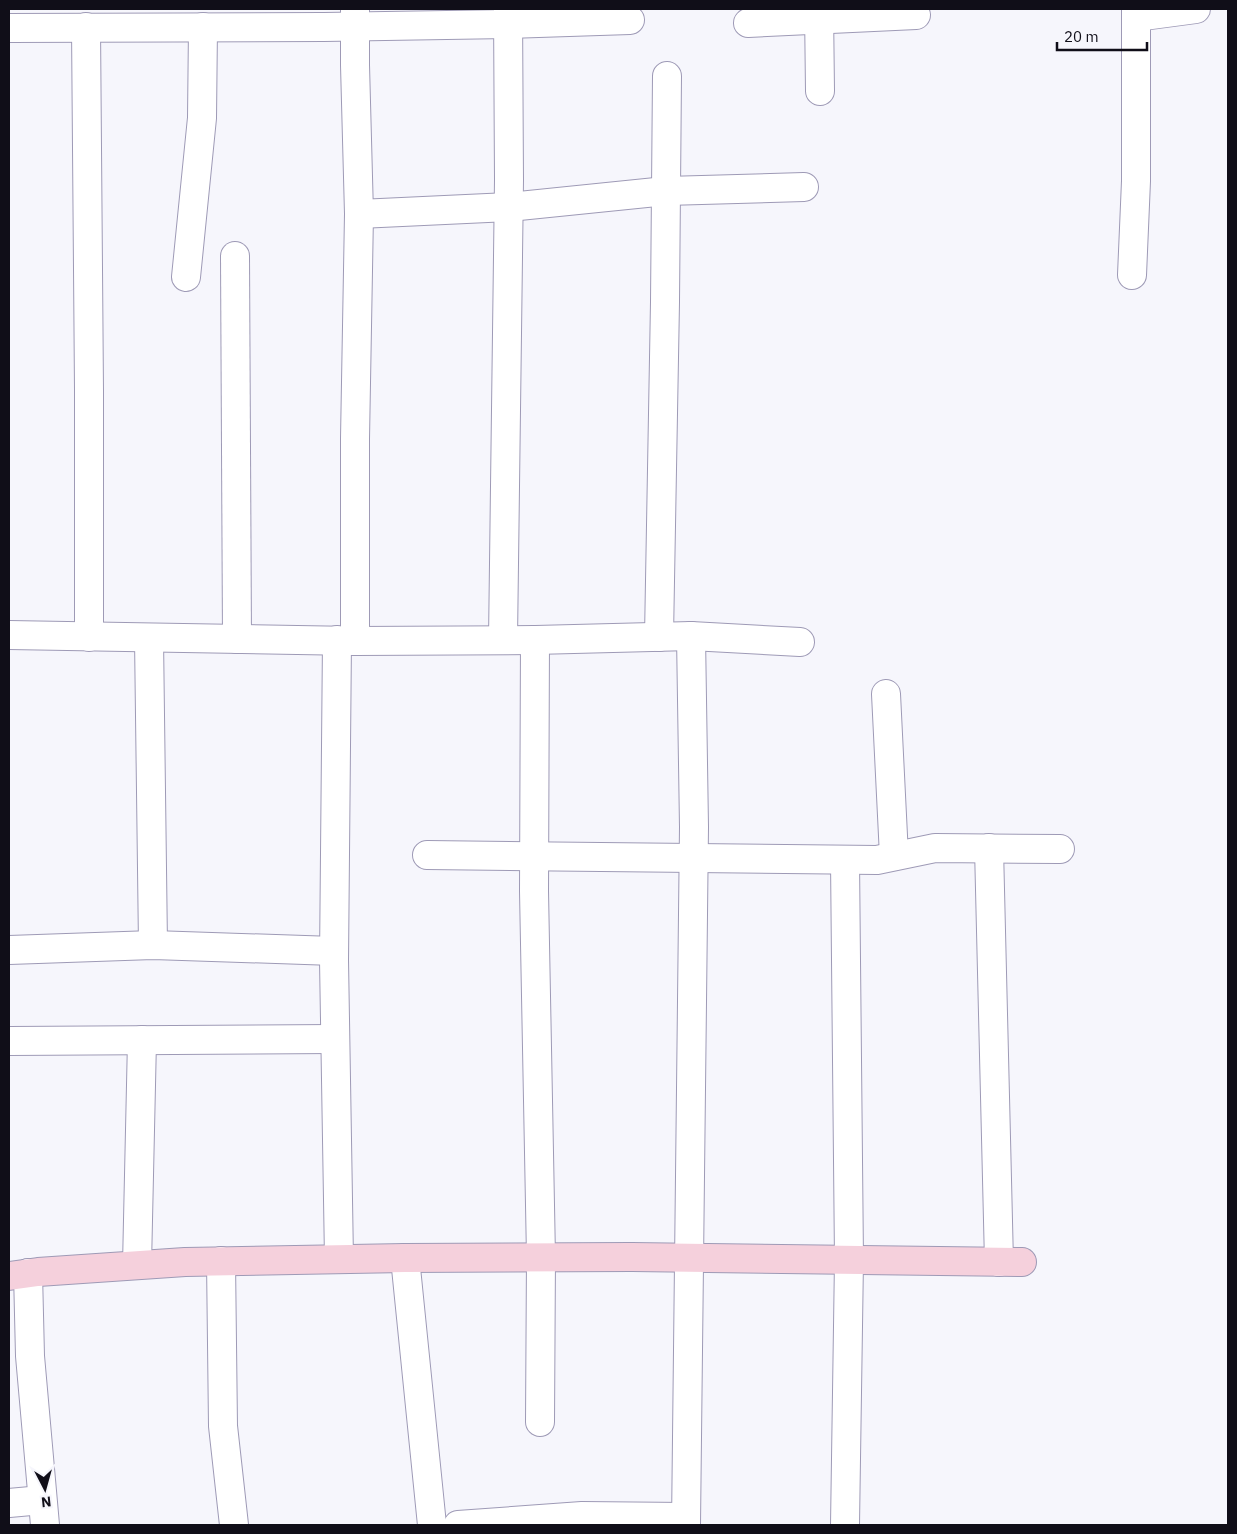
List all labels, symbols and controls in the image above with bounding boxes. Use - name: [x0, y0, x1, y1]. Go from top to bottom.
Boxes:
- scale bar: [1057, 20, 1147, 52]
- text: 20 m: [1064, 27, 1099, 46]
- north arrow: [20, 1464, 70, 1514]
- text: N: [40, 1492, 52, 1511]

